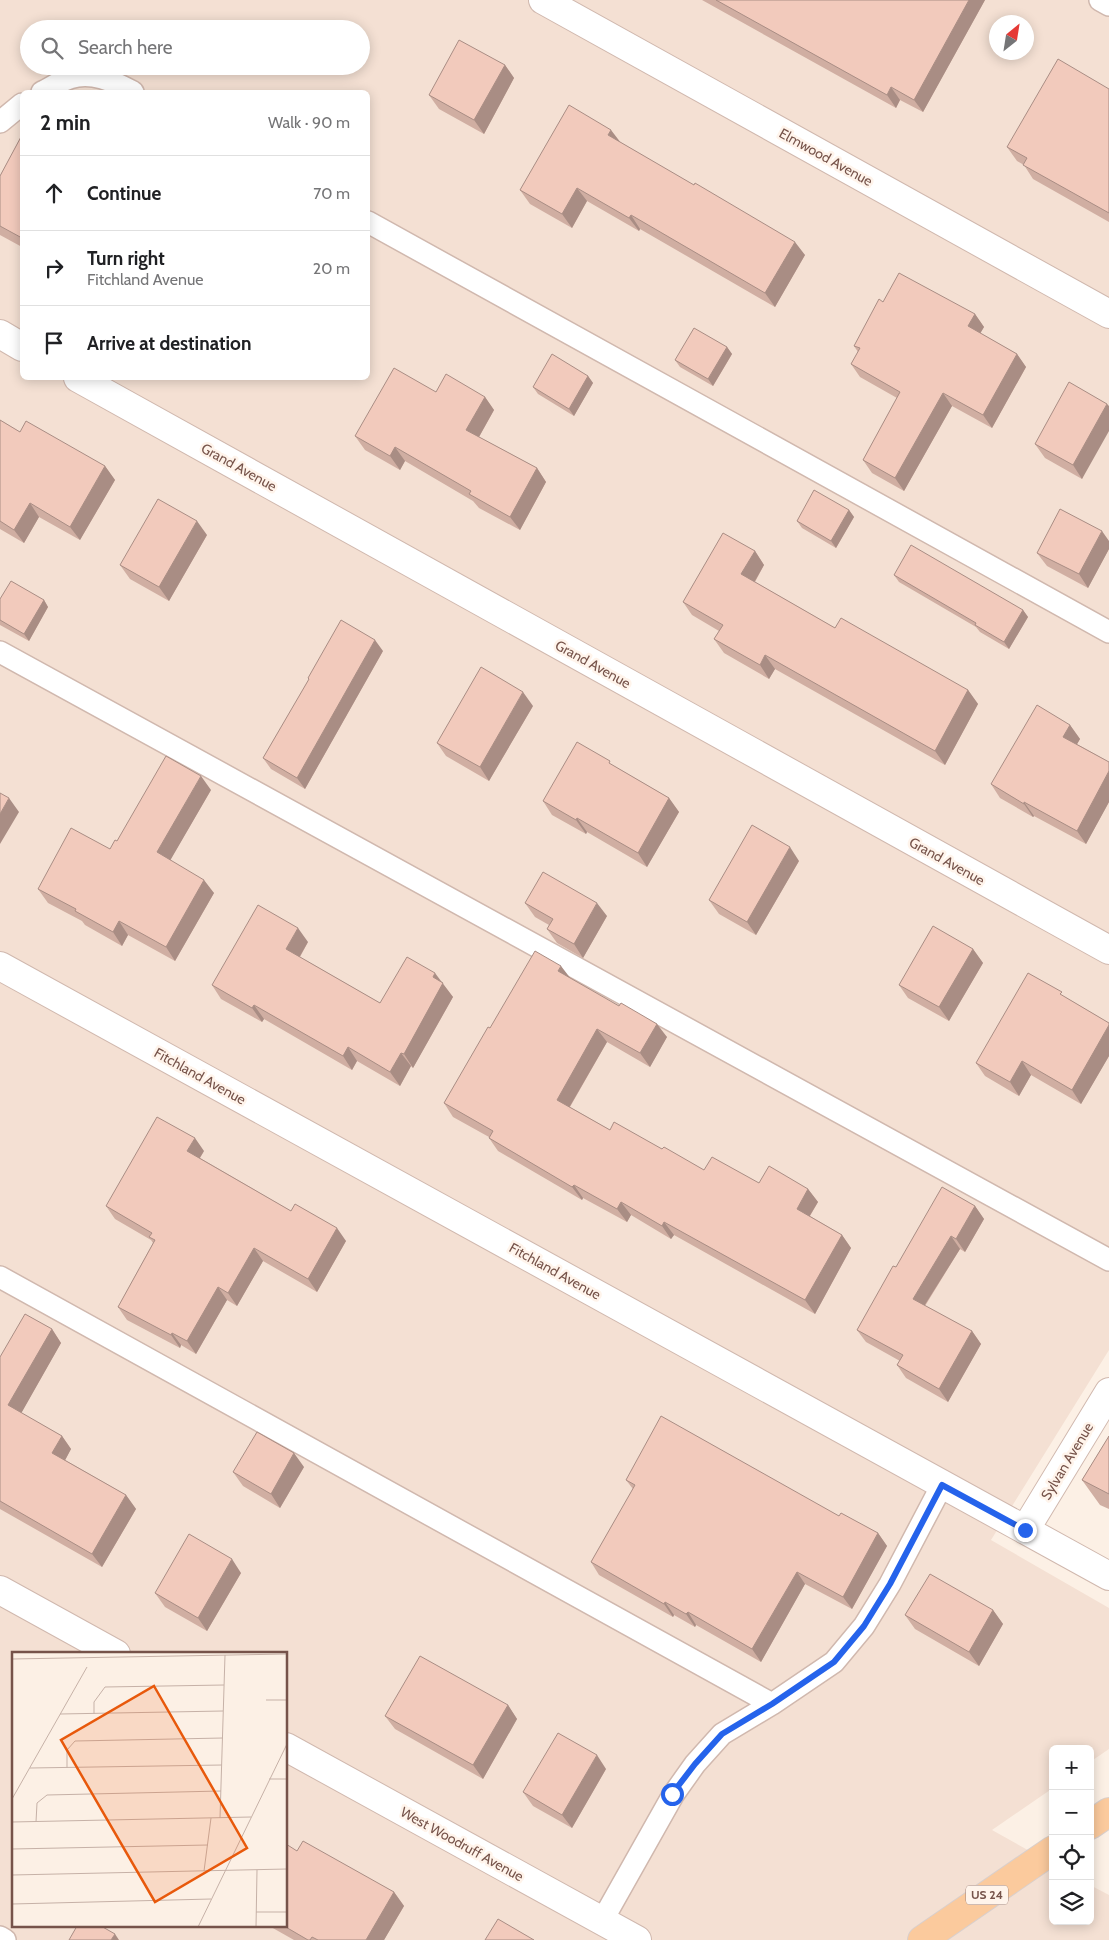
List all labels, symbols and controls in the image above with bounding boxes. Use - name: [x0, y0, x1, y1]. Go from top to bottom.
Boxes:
- north arrow: [989, 15, 1034, 60]
- search box: [20, 20, 370, 75]
- icon: search: [38, 34, 66, 62]
- text: Search here: [78, 36, 172, 59]
- text: 2 min: [40, 110, 91, 135]
- text: Walk · 90 m: [268, 113, 350, 132]
- street label: Elmwood Avenue: [776, 124, 876, 190]
- icon: ahead: [40, 179, 68, 207]
- text: Continue: [87, 182, 161, 205]
- text: 70 m: [313, 184, 350, 203]
- text: Turn right: [87, 247, 165, 270]
- icon: right: [40, 254, 68, 282]
- text: 20 m: [313, 259, 350, 278]
- text: Fitchland Avenue: [87, 270, 204, 289]
- icon: arrive: [40, 329, 68, 357]
- text: Arrive at destination: [87, 332, 251, 355]
- street label: Grand Avenue: [198, 439, 280, 495]
- street label: Grand Avenue: [552, 636, 634, 692]
- street label: Grand Avenue: [906, 833, 988, 889]
- street label: Fitchland Avenue: [151, 1043, 249, 1109]
- street label: Fitchland Avenue: [506, 1238, 604, 1304]
- street label: Sylvan Avenue: [1037, 1419, 1097, 1503]
- route end: [1014, 1519, 1037, 1542]
- inset map: [12, 1652, 288, 1928]
- map controls: [1049, 1745, 1094, 1925]
- button: +: [1049, 1745, 1094, 1790]
- route start: [661, 1783, 684, 1806]
- button: −: [1049, 1790, 1094, 1835]
- street label: West Woodruff Avenue: [397, 1803, 527, 1885]
- button: locate: [1049, 1835, 1094, 1880]
- button: layers: [1049, 1880, 1094, 1925]
- road number: US 24: [966, 1886, 1008, 1904]

